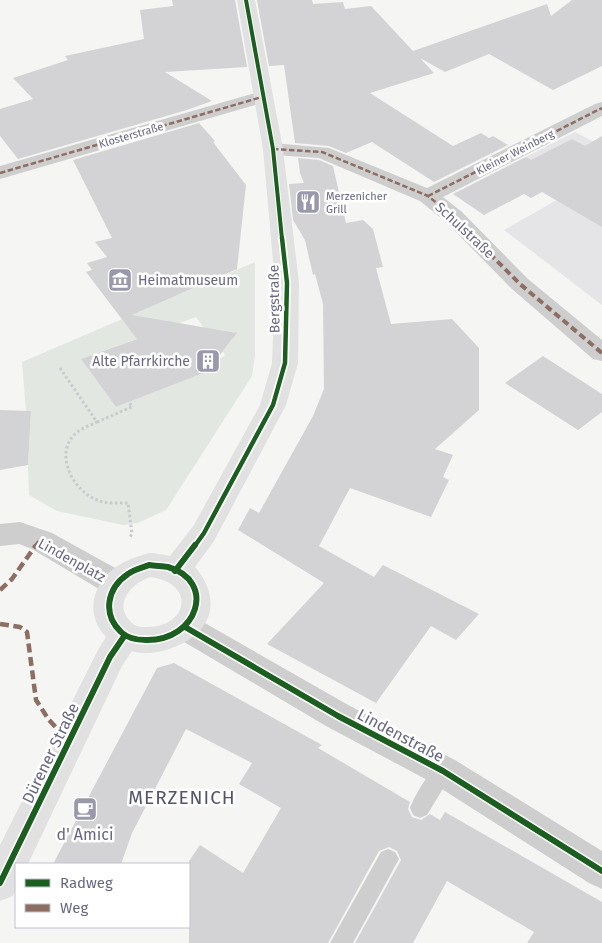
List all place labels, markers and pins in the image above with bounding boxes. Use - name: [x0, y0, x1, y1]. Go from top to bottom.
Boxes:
- restaurant icon: Merzenicher Grill: [295, 189, 321, 215]
- place label: Merzenicher Grill: [326, 190, 388, 216]
- museum icon: Heimatmuseum: [107, 267, 133, 293]
- place label: Heimatmuseum: [138, 272, 238, 289]
- building icon: Alte Pfarrkirche: [195, 348, 221, 374]
- place label: Alte Pfarrkirche: [92, 353, 190, 370]
- cafe icon: d' Amici: [72, 796, 98, 822]
- place label: d' Amici: [57, 825, 113, 844]

